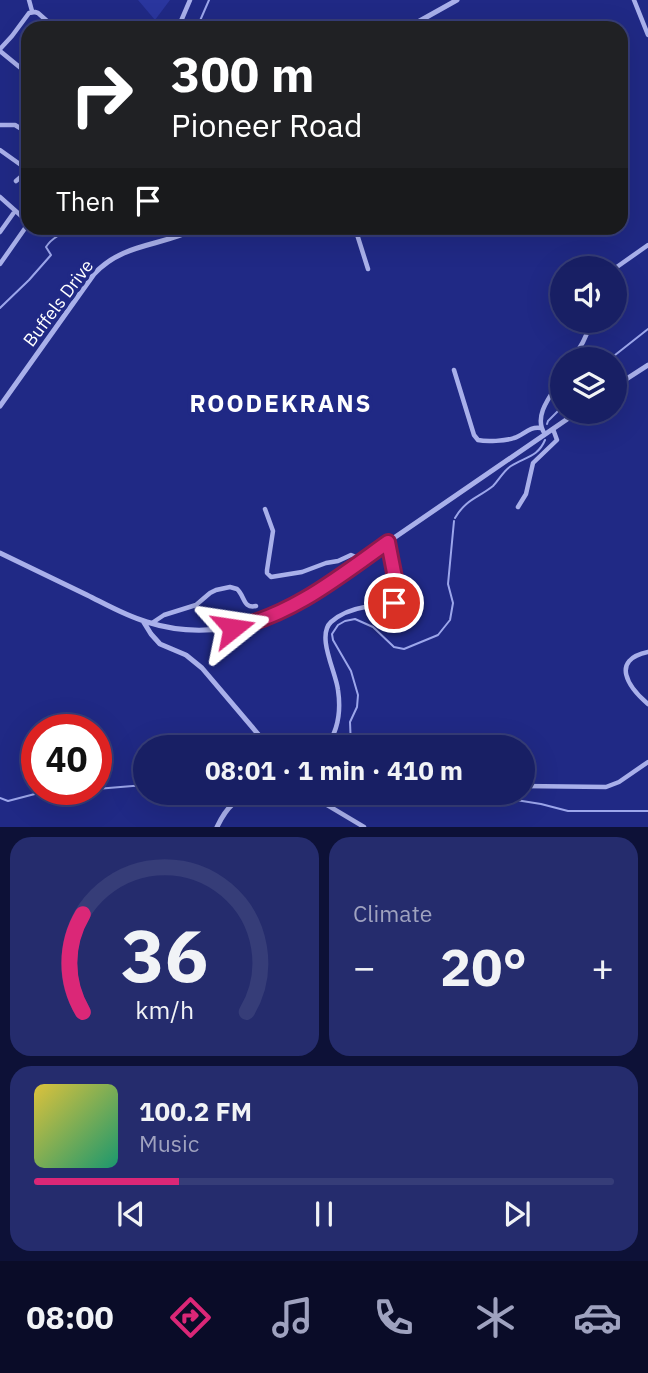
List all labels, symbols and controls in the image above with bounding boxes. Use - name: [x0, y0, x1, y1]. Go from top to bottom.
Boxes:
- text: 300 m: [171, 42, 315, 105]
- icon: right: [56, 49, 147, 140]
- text: Pioneer Road: [171, 104, 363, 146]
- icon: arrive: [129, 182, 167, 220]
- text: Then: [56, 184, 115, 218]
- street label: Buffels Drive: [18, 255, 98, 351]
- map controls: [550, 256, 627, 424]
- button: sound: [550, 256, 627, 333]
- button: layers: [550, 347, 627, 424]
- district label: ROODEKRANS: [189, 387, 373, 419]
- pin: [364, 573, 424, 633]
- icon: arrive: [375, 584, 413, 622]
- position arrow: [196, 591, 270, 665]
- speed limit sign: 40: [21, 714, 112, 805]
- text: 08:01 · 1 min · 410 m: [205, 753, 463, 787]
- text: Climate: [353, 898, 432, 928]
- text: 36: [121, 908, 208, 1003]
- text: 20°: [440, 933, 527, 1000]
- text: −: [353, 942, 376, 991]
- text: +: [591, 942, 614, 991]
- text: km/h: [135, 993, 194, 1026]
- text: 100.2 FM: [139, 1094, 252, 1128]
- text: Music: [139, 1128, 199, 1158]
- icon: previous: [112, 1195, 150, 1233]
- icon: pause: [305, 1195, 343, 1233]
- icon: next: [498, 1195, 536, 1233]
- icon: directions: [166, 1293, 215, 1342]
- icon: music: [268, 1293, 317, 1342]
- icon: phone: [369, 1293, 418, 1342]
- icon: climate: [471, 1293, 520, 1342]
- icon: car: [573, 1293, 622, 1342]
- text: 08:00: [26, 1296, 114, 1338]

